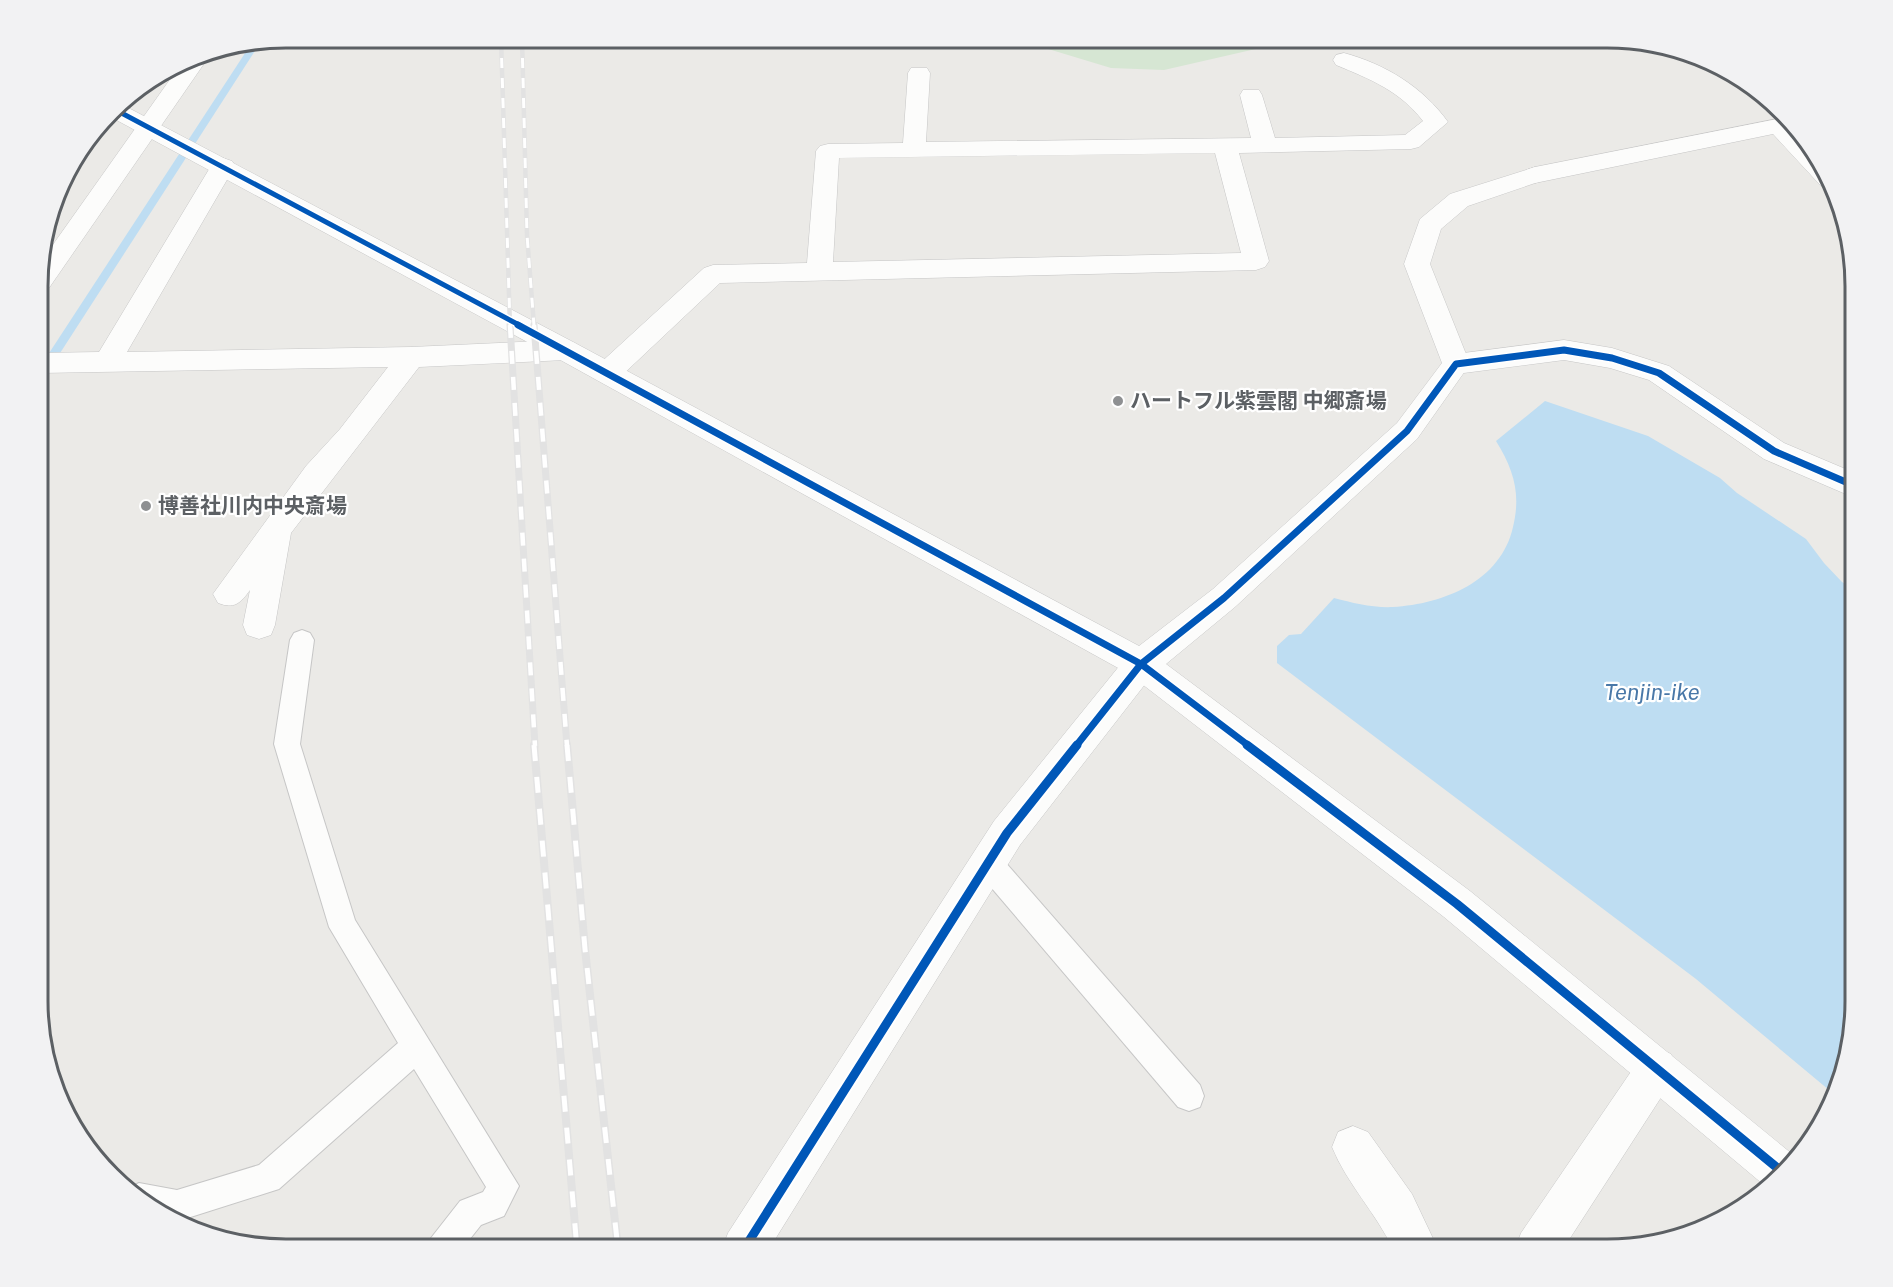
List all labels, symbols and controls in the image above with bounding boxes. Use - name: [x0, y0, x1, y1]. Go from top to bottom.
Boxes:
- place label: ハートフル紫雲閣 中郷斎場: [1130, 388, 1387, 413]
- marker: ハートフル紫雲閣 中郷斎場: [1111, 394, 1125, 408]
- place label: 博善社川内中央斎場: [158, 493, 347, 518]
- marker: 博善社川内中央斎場: [139, 499, 153, 513]
- water label: Tenjin-ike: [1604, 679, 1700, 705]

